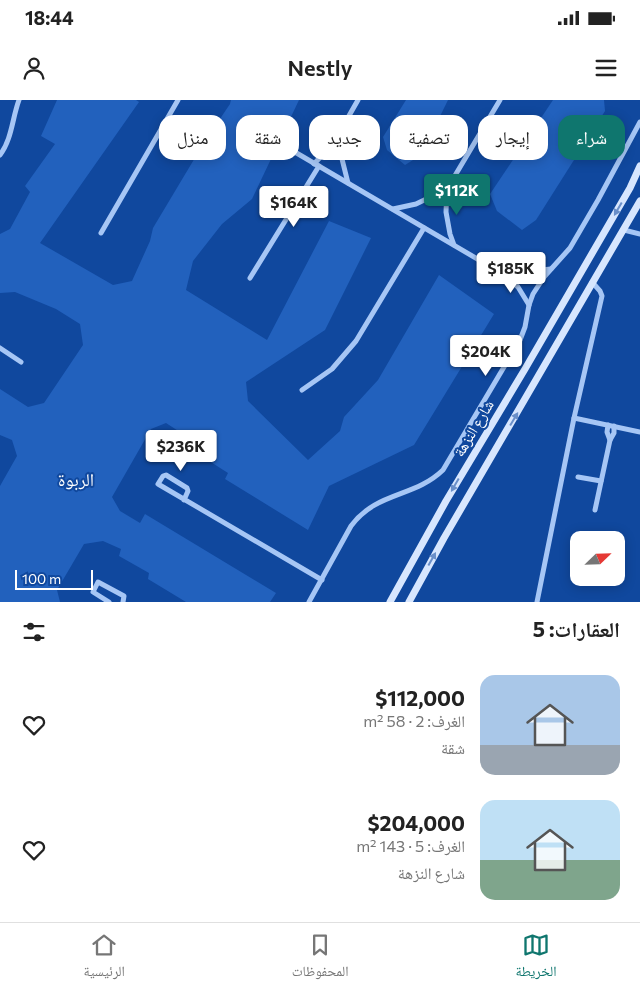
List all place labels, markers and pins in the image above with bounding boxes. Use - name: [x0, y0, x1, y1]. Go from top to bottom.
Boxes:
- pin: $112K: [422, 174, 492, 216]
- pin: $164K: [259, 186, 329, 228]
- pin: $185K: [476, 252, 546, 294]
- pin: $204K: [451, 334, 521, 377]
- pin: $236K: [146, 430, 216, 472]

